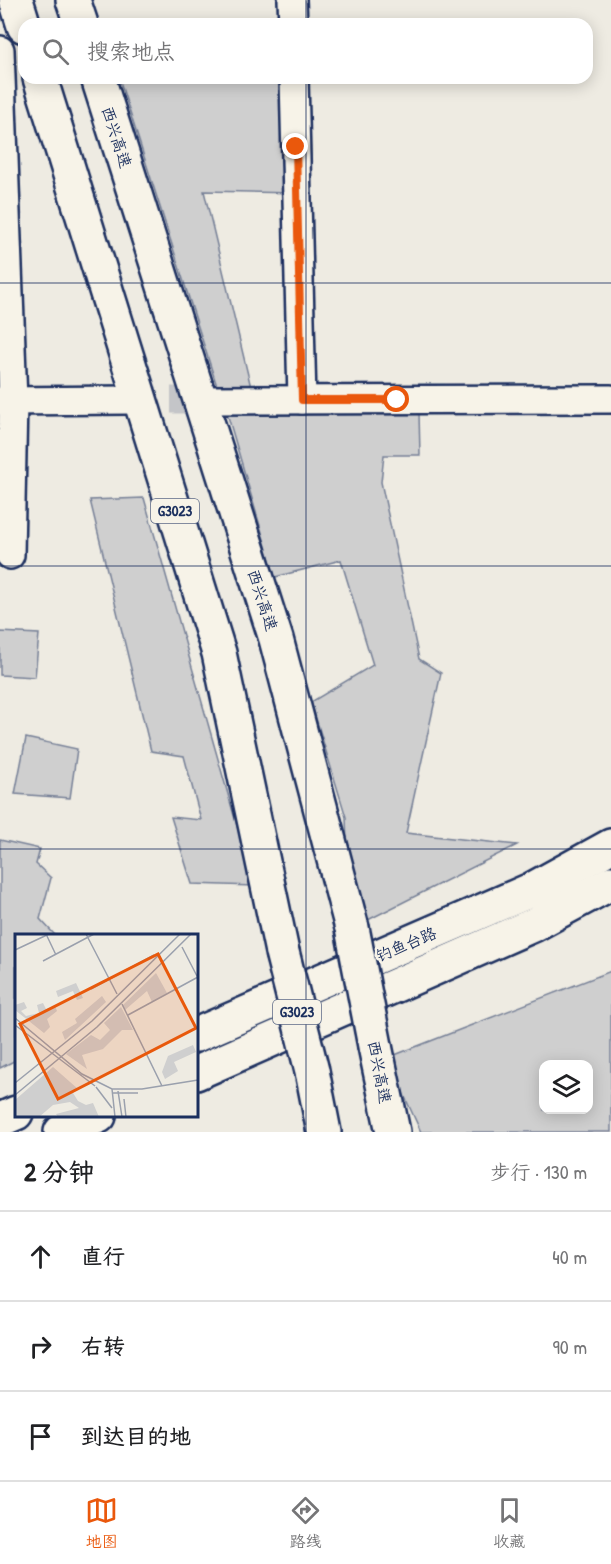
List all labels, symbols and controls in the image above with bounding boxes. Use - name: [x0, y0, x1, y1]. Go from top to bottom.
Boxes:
- search box: [18, 18, 593, 84]
- icon: search: [39, 35, 72, 68]
- text: 搜索地点: [87, 36, 175, 66]
- street label: 西兴高速: [97, 103, 137, 171]
- route end: [282, 133, 308, 159]
- route start: [383, 386, 409, 412]
- road number: G3023: [151, 499, 199, 523]
- street label: 西兴高速: [243, 566, 283, 634]
- street label: 钓鱼台路: [372, 921, 440, 967]
- inset map: [15, 934, 198, 1117]
- road number: G3023: [273, 1000, 321, 1024]
- street label: 西兴高速: [363, 1038, 397, 1106]
- map controls: [539, 1060, 593, 1114]
- button: layers: [539, 1060, 593, 1114]
- text: 2 分钟: [24, 1154, 94, 1189]
- text: 步行 · 130 m: [490, 1158, 587, 1185]
- icon: ahead: [24, 1240, 57, 1273]
- text: 直行: [81, 1241, 125, 1271]
- text: 40 m: [552, 1243, 587, 1270]
- icon: right: [24, 1330, 57, 1363]
- text: 右转: [81, 1331, 125, 1361]
- text: 90 m: [553, 1333, 587, 1360]
- icon: arrive: [24, 1420, 57, 1453]
- text: 到达目的地: [81, 1421, 191, 1451]
- tab: 地图: [85, 1494, 118, 1552]
- tab: 路线: [289, 1494, 322, 1552]
- tab: 收藏: [493, 1494, 526, 1552]

